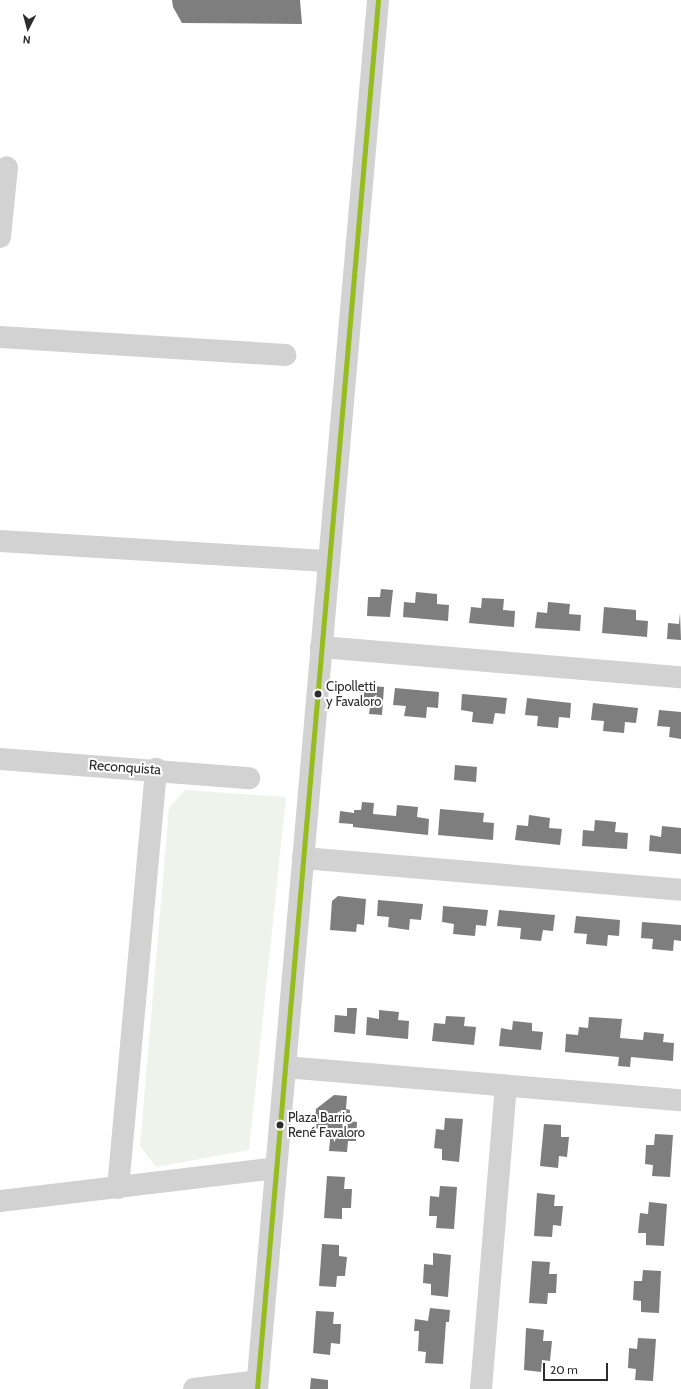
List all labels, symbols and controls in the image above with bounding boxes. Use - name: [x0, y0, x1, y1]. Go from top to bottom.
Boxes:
- north arrow: [8, 8, 48, 48]
- text: N: [22, 33, 31, 47]
- place label: Cipolletti y Favaloro: [326, 679, 381, 710]
- marker: Cipolletti y Favaloro: [313, 689, 323, 699]
- street label: Reconquista: [88, 756, 162, 778]
- place label: Plaza Barrio René Favaloro: [288, 1110, 365, 1141]
- marker: Plaza Barrio René Favaloro: [275, 1120, 285, 1130]
- scale bar: [545, 1355, 610, 1381]
- text: 20 m: [550, 1362, 578, 1377]

